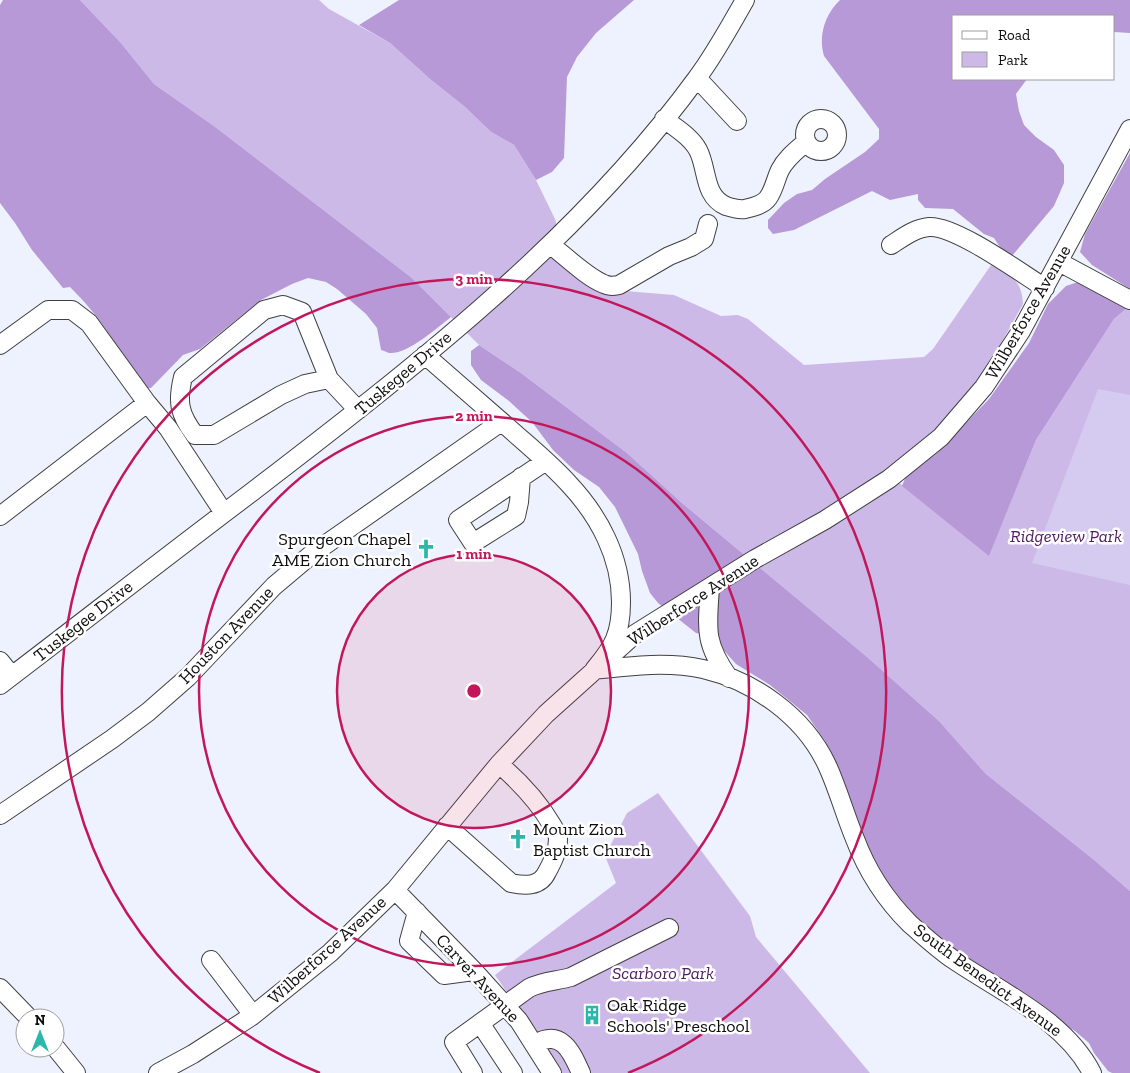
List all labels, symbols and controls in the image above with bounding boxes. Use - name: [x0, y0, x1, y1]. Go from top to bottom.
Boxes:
- legend: [952, 15, 1115, 80]
- text: Road: [998, 26, 1031, 44]
- text: Park: [998, 51, 1028, 69]
- street label: Wilberforce Avenue: [981, 241, 1075, 383]
- text: 3 min: [455, 270, 493, 288]
- street label: Tuskegee Drive: [350, 326, 456, 420]
- text: 2 min: [455, 407, 493, 425]
- park label: Ridgeview Park: [1010, 525, 1122, 547]
- place label: Spurgeon Chapel AME Zion Church: [272, 528, 411, 571]
- church icon: Spurgeon Chapel AME Zion Church: [415, 538, 437, 560]
- text: 1 min: [456, 545, 492, 563]
- street label: Wilberforce Avenue: [623, 549, 763, 651]
- street label: Tuskegee Drive: [29, 575, 137, 667]
- street label: Houston Avenue: [174, 582, 278, 688]
- centre of rings: [465, 682, 483, 700]
- place label: Mount Zion Baptist Church: [533, 818, 651, 861]
- church icon: Mount Zion Baptist Church: [507, 828, 529, 850]
- street label: Wilberforce Avenue: [263, 891, 391, 1009]
- street label: South Benedict Avenue: [909, 919, 1067, 1041]
- street label: Carver Avenue: [431, 929, 525, 1027]
- park label: Scarboro Park: [612, 962, 714, 984]
- place label: Oak Ridge Schools' Preschool: [607, 994, 750, 1037]
- building icon: Oak Ridge Schools' Preschool: [581, 1004, 603, 1026]
- north arrow: [15, 1008, 65, 1058]
- text: N: [35, 1012, 46, 1029]

